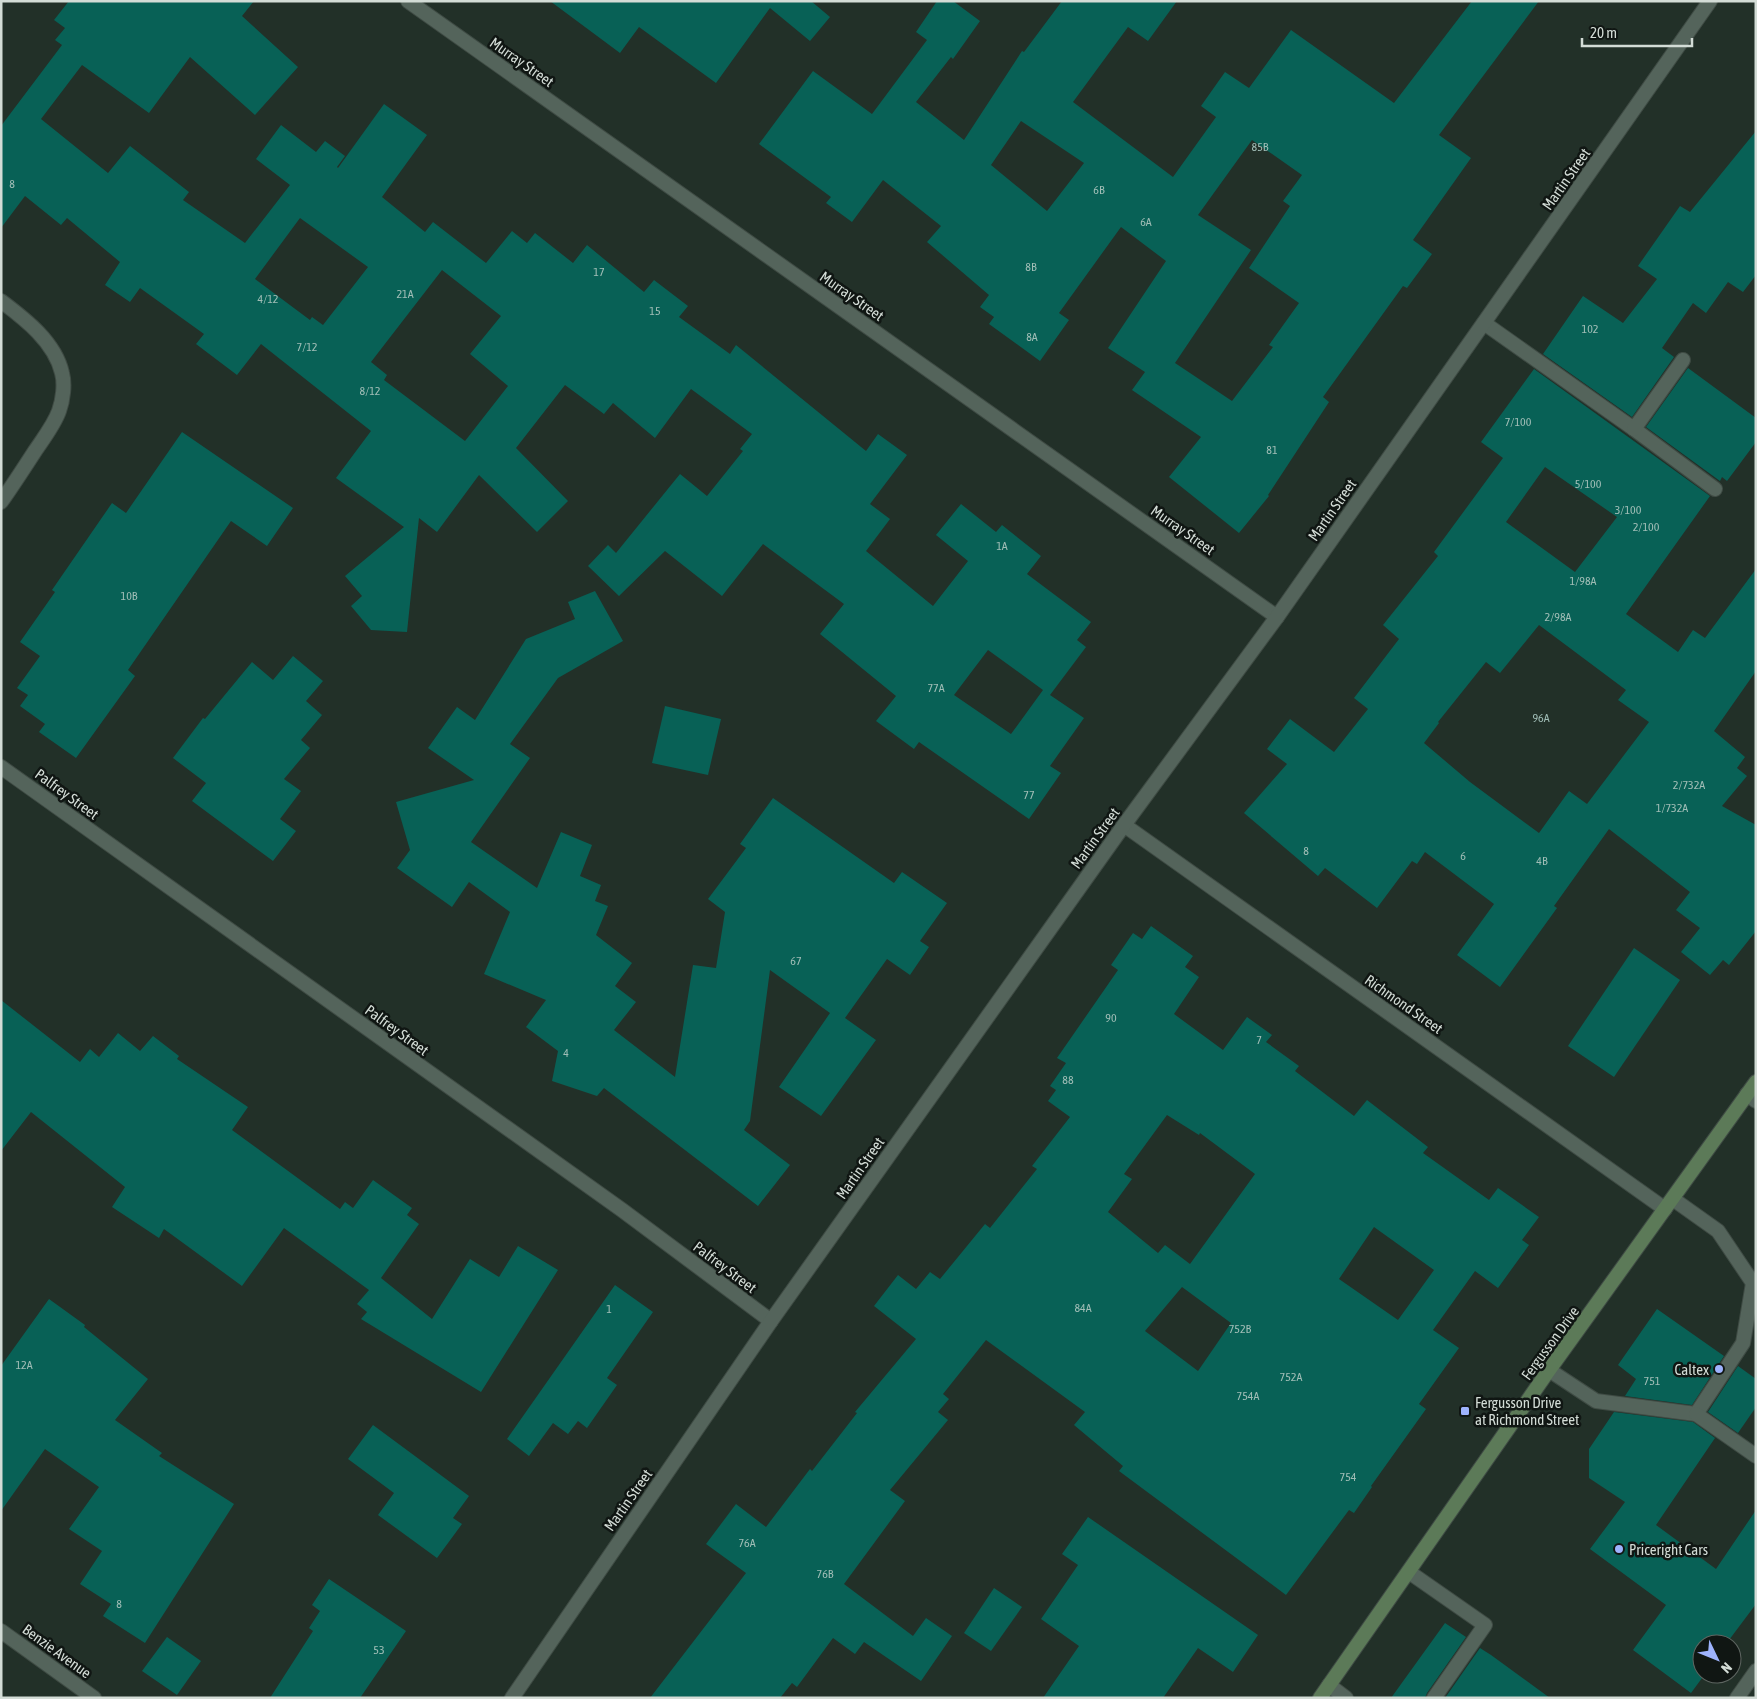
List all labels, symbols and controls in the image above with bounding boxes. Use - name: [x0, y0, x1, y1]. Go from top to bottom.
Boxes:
- scale bar: [1582, 15, 1692, 47]
- text: 20 m: [1590, 24, 1617, 41]
- street label: Murray Street: [487, 34, 557, 90]
- house number: 85B: [1252, 140, 1269, 154]
- street label: Martin Street: [1539, 145, 1593, 213]
- house number: 8: [9, 177, 15, 191]
- house number: 6B: [1093, 183, 1105, 197]
- house number: 6A: [1140, 215, 1152, 229]
- house number: 8B: [1025, 260, 1037, 274]
- house number: 17: [593, 265, 605, 279]
- street label: Murray Street: [817, 268, 887, 324]
- house number: 21A: [396, 287, 414, 301]
- house number: 4/12: [258, 292, 278, 306]
- house number: 15: [649, 304, 661, 318]
- house number: 102: [1582, 322, 1598, 336]
- house number: 8A: [1026, 330, 1038, 344]
- house number: 7/12: [297, 340, 317, 354]
- house number: 8/12: [360, 384, 380, 398]
- house number: 7/100: [1505, 415, 1532, 429]
- house number: 81: [1266, 443, 1278, 457]
- street label: Martin Street: [1305, 476, 1359, 544]
- house number: 5/100: [1575, 477, 1602, 491]
- street label: Murray Street: [1148, 502, 1218, 558]
- house number: 3/100: [1615, 503, 1642, 517]
- house number: 2/100: [1633, 520, 1660, 534]
- house number: 1A: [996, 539, 1008, 553]
- house number: 1/98A: [1570, 574, 1597, 588]
- house number: 10B: [121, 589, 138, 603]
- house number: 2/98A: [1545, 610, 1572, 624]
- house number: 77A: [927, 681, 945, 695]
- house number: 96A: [1532, 711, 1550, 725]
- street label: Palfrey Street: [32, 765, 102, 823]
- house number: 2/732A: [1673, 778, 1705, 792]
- house number: 77: [1023, 788, 1035, 802]
- house number: 1/732A: [1656, 801, 1688, 815]
- street label: Martin Street: [1067, 804, 1123, 872]
- house number: 8: [1303, 844, 1309, 858]
- house number: 6: [1460, 849, 1466, 863]
- house number: 4B: [1536, 854, 1548, 868]
- house number: 67: [790, 954, 802, 968]
- street label: Richmond Street: [1362, 971, 1446, 1037]
- street label: Palfrey Street: [362, 1001, 432, 1059]
- house number: 90: [1105, 1011, 1117, 1025]
- house number: 7: [1256, 1033, 1262, 1047]
- house number: 4: [563, 1046, 569, 1060]
- house number: 88: [1062, 1073, 1074, 1087]
- street label: Martin Street: [833, 1134, 887, 1202]
- street label: Palfrey Street: [690, 1238, 760, 1296]
- house number: 84A: [1074, 1301, 1092, 1315]
- house number: 1: [606, 1302, 612, 1316]
- street label: Fergusson Drive: [1518, 1303, 1582, 1383]
- house number: 752B: [1229, 1322, 1252, 1336]
- house number: 12A: [15, 1358, 33, 1372]
- place label: Caltex: [1674, 1361, 1709, 1378]
- marker: Caltex: [1713, 1363, 1725, 1375]
- house number: 752A: [1280, 1370, 1303, 1384]
- house number: 751: [1644, 1374, 1661, 1388]
- house number: 754A: [1237, 1389, 1260, 1403]
- place label: Fergusson Drive at Richmond Street: [1475, 1394, 1579, 1428]
- marker: Fergusson Drive at Richmond Street: [1459, 1405, 1471, 1417]
- street label: Martin Street: [601, 1466, 655, 1534]
- house number: 754: [1340, 1470, 1357, 1484]
- house number: 76A: [738, 1536, 756, 1550]
- place label: Priceright Cars: [1629, 1541, 1708, 1558]
- marker: Priceright Cars: [1613, 1543, 1625, 1555]
- house number: 76B: [817, 1567, 834, 1581]
- house number: 8: [116, 1597, 122, 1611]
- street label: Benzie Avenue: [19, 1620, 95, 1682]
- north arrow: [1692, 1634, 1742, 1684]
- house number: 53: [373, 1643, 385, 1657]
- text: N: [1718, 1659, 1735, 1676]

